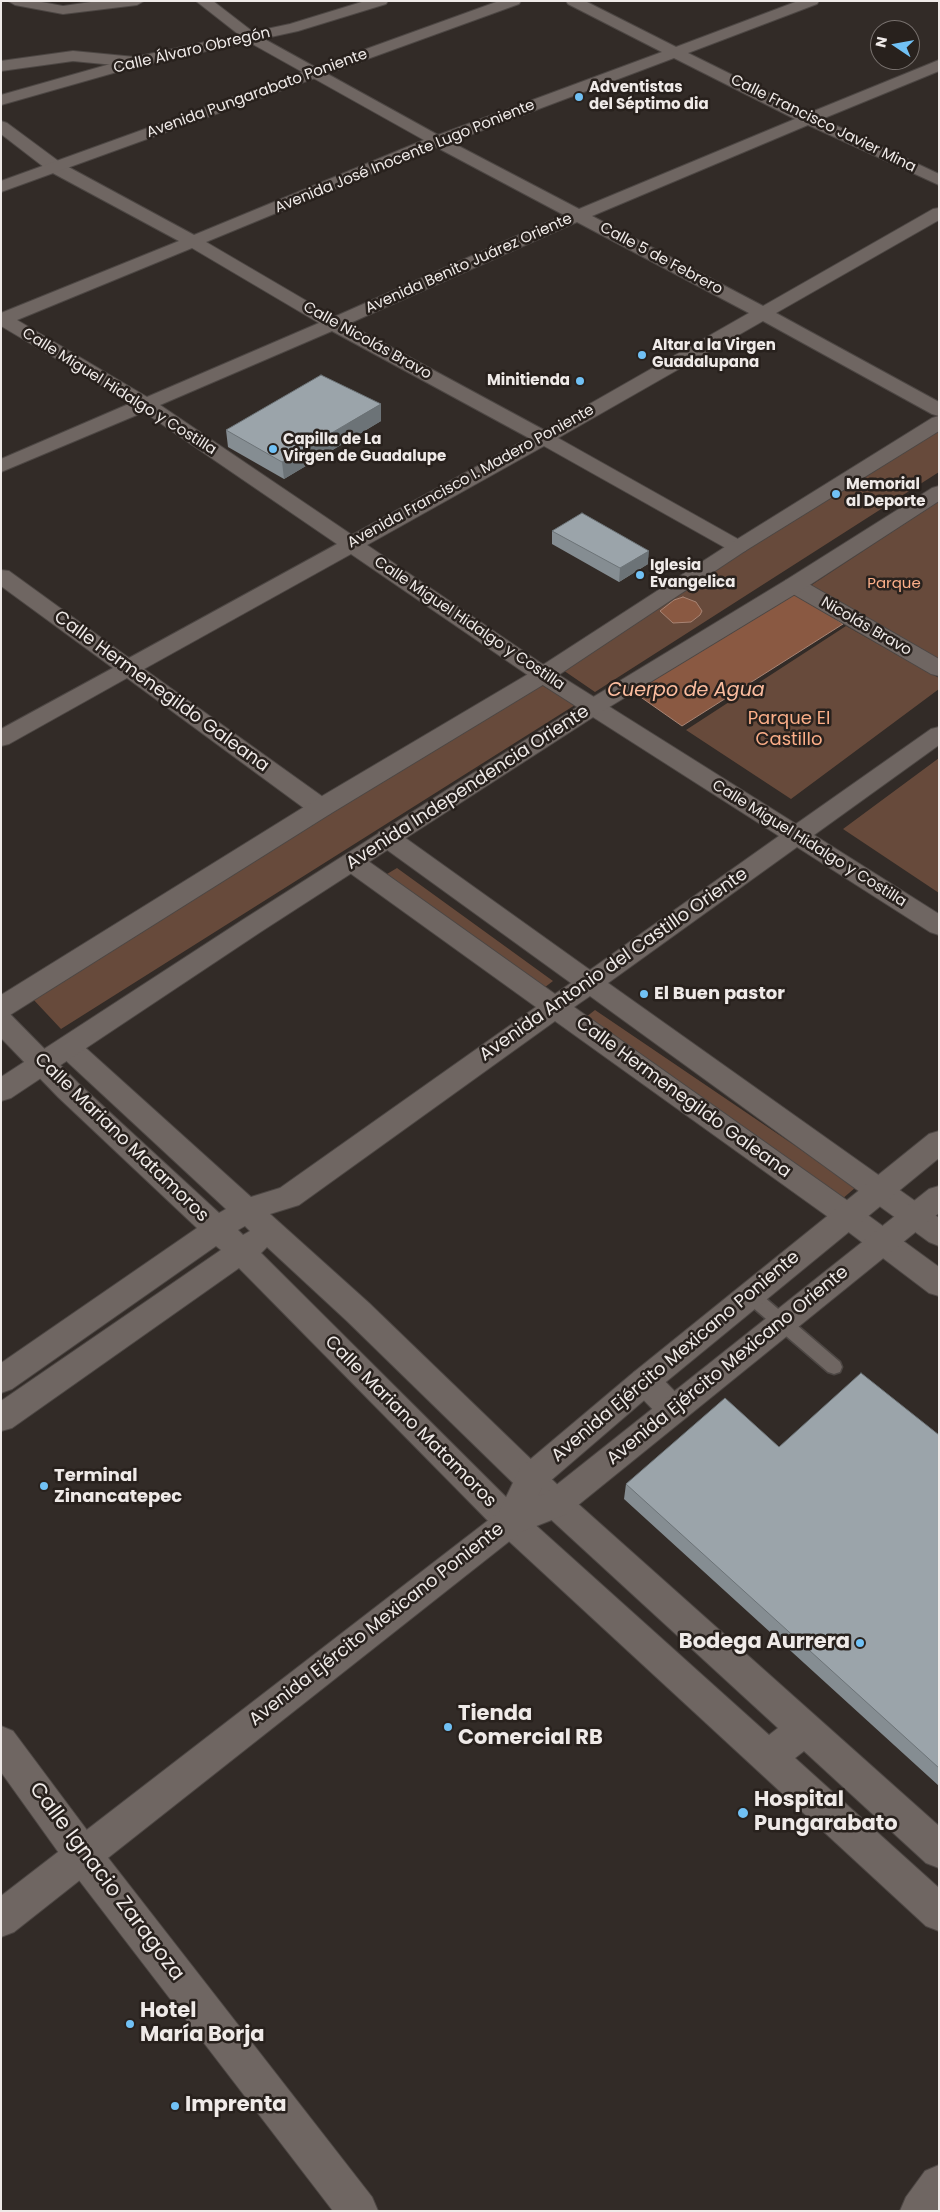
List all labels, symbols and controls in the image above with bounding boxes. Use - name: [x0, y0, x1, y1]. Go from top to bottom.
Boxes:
- north arrow: [870, 20, 920, 70]
- street label: Calle Álvaro Obregón: [112, 24, 272, 78]
- text: N: [870, 35, 892, 49]
- street label: Avenida Pungarabato Poniente: [144, 46, 370, 142]
- street label: Calle Francisco Javier Mina: [727, 71, 919, 177]
- place label: Adventistas del Séptimo dia: [589, 79, 709, 114]
- marker: Adventistas del Séptimo dia: [573, 91, 585, 103]
- street label: Avenida José Inocente Lugo Poniente: [272, 96, 538, 218]
- street label: Avenida Benito Juárez Oriente: [363, 210, 575, 318]
- street label: Calle 5 de Febrero: [597, 219, 725, 299]
- street label: Calle Nicolás Bravo: [300, 298, 434, 384]
- street label: Calle Miguel Hidalgo y Costilla: [19, 325, 219, 459]
- place label: Altar a la Virgen Guadalupana: [652, 337, 776, 372]
- marker: Altar a la Virgen Guadalupana: [636, 349, 648, 361]
- place label: Minitienda: [487, 372, 570, 390]
- marker: Minitienda: [574, 375, 586, 387]
- street label: Avenida Francisco I. Madero Poniente: [344, 401, 598, 553]
- place label: Capilla de La Virgen de Guadalupe: [283, 431, 446, 466]
- marker: Capilla de La Virgen de Guadalupe: [267, 443, 279, 455]
- place label: Memorial al Deporte: [846, 476, 925, 511]
- marker: Memorial al Deporte: [830, 488, 842, 500]
- street label: Calle Miguel Hidalgo y Costilla: [370, 553, 568, 695]
- place label: Iglesia Evangelica: [650, 557, 735, 592]
- marker: Iglesia Evangelica: [634, 569, 646, 581]
- park label: Parque: [867, 575, 921, 593]
- street label: Nicolás Bravo: [818, 594, 914, 660]
- street label: Calle Hermenegildo Galeana: [49, 607, 273, 777]
- water label: Cuerpo de Agua: [607, 680, 765, 702]
- street label: Avenida Independencia Oriente: [342, 701, 594, 875]
- park label: Parque El Castillo: [748, 708, 830, 751]
- street label: Calle Miguel Hidalgo y Costilla: [709, 777, 909, 911]
- street label: Avenida Antonio del Castillo Oriente: [476, 864, 752, 1066]
- place label: El Buen pastor: [654, 983, 785, 1005]
- marker: El Buen pastor: [638, 988, 650, 1000]
- street label: Calle Hermenegildo Galeana: [571, 1013, 795, 1183]
- street label: Calle Mariano Matamoros: [29, 1049, 213, 1227]
- street label: Avenida Ejército Mexicano Poniente: [548, 1247, 804, 1467]
- street label: Avenida Ejército Mexicano Oriente: [603, 1262, 853, 1470]
- street label: Calle Mariano Matamoros: [320, 1332, 500, 1512]
- place label: Terminal Zinancatepec: [54, 1465, 182, 1508]
- marker: Terminal Zinancatepec: [38, 1480, 50, 1492]
- street label: Avenida Ejército Mexicano Poniente: [245, 1519, 509, 1731]
- place label: Bodega Aurrera: [679, 1630, 850, 1656]
- marker: Bodega Aurrera: [854, 1637, 866, 1649]
- place label: Tienda Comercial RB: [458, 1702, 603, 1752]
- marker: Tienda Comercial RB: [442, 1721, 454, 1733]
- street label: Calle Ignacio Zaragoza: [23, 1778, 189, 1986]
- place label: Hospital Pungarabato: [754, 1788, 898, 1838]
- marker: Hospital Pungarabato: [736, 1806, 750, 1820]
- place label: Hotel María Borja: [140, 1999, 265, 2049]
- marker: Hotel María Borja: [124, 2018, 136, 2030]
- place label: Imprenta: [185, 2093, 287, 2119]
- marker: Imprenta: [169, 2100, 181, 2112]

